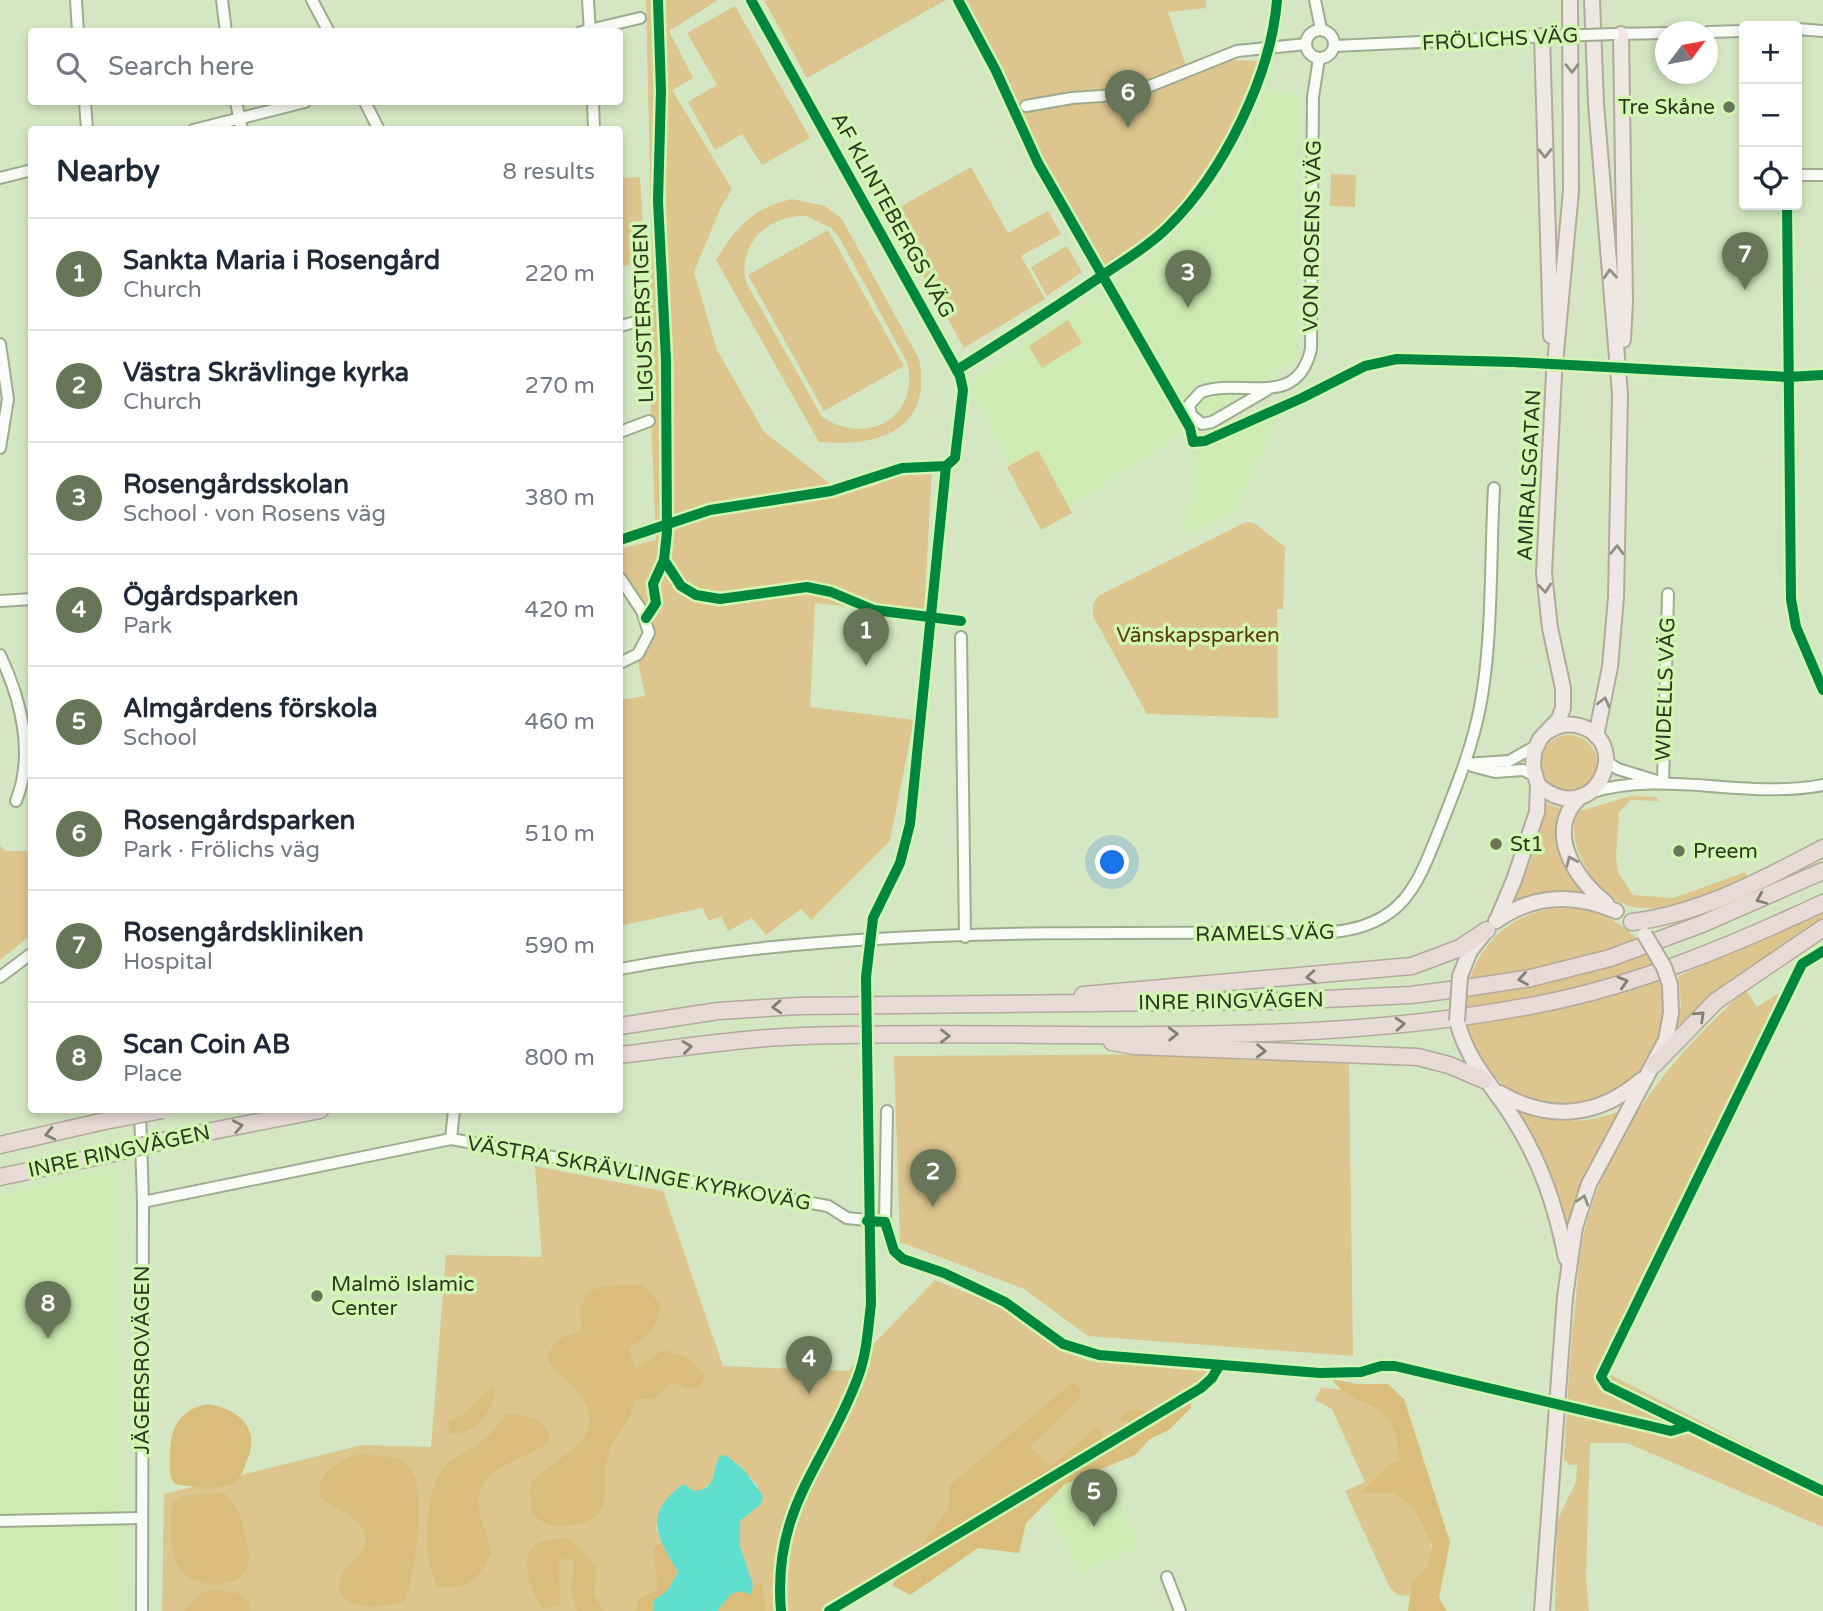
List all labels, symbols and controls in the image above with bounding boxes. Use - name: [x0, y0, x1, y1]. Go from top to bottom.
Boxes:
- north arrow: [1655, 21, 1718, 84]
- map controls: [1739, 21, 1802, 210]
- button: +: [1739, 21, 1802, 84]
- street label: FRÖLICHS VÄG: [1421, 23, 1579, 56]
- search box: [28, 28, 623, 105]
- icon: search: [52, 48, 90, 86]
- text: Search here: [108, 51, 254, 82]
- one-way arrow: [1564, 63, 1579, 74]
- pin: 6: [1105, 70, 1151, 128]
- button: −: [1739, 84, 1802, 147]
- place label: Tre Skåne: [1618, 95, 1715, 120]
- marker: Tre Skåne: [1721, 99, 1737, 115]
- street label: AF KLINTEBERGS VÄG: [826, 108, 960, 322]
- street label: VON ROSENS VÄG: [1298, 140, 1327, 332]
- button: locate: [1739, 147, 1802, 210]
- one-way arrow: [1537, 149, 1553, 159]
- text: Nearby: [56, 153, 160, 190]
- text: 8 results: [502, 158, 595, 186]
- street label: LIGUSTERSTIGEN: [628, 222, 659, 404]
- pin: 7: [1722, 232, 1768, 290]
- text: Sankta Maria i Rosengård: [123, 245, 440, 276]
- pin: 3: [1165, 250, 1211, 308]
- text: 1: [72, 260, 86, 288]
- text: 220 m: [525, 260, 595, 288]
- one-way arrow: [1603, 268, 1618, 279]
- text: Church: [123, 276, 202, 304]
- text: Västra Skrävlinge kyrka: [123, 357, 409, 388]
- text: 2: [72, 372, 86, 400]
- text: 270 m: [525, 372, 595, 400]
- text: Church: [123, 388, 202, 416]
- street label: AMIRALSGATAN: [1513, 389, 1546, 562]
- text: Rosengårdsskolan: [123, 469, 349, 500]
- text: 3: [72, 484, 86, 512]
- text: 380 m: [525, 484, 595, 512]
- text: School · von Rosens väg: [123, 500, 386, 528]
- one-way arrow: [1609, 545, 1625, 555]
- text: Ögårdsparken: [123, 581, 299, 612]
- one-way arrow: [1537, 583, 1552, 594]
- text: 4: [72, 596, 86, 624]
- text: 420 m: [525, 596, 595, 624]
- pin: 1: [843, 608, 889, 666]
- text: Park: [123, 612, 172, 640]
- street label: WIDELLS VÄG: [1650, 617, 1681, 761]
- park label: Vänskapsparken: [1116, 623, 1280, 648]
- text: Almgårdens förskola: [123, 693, 378, 724]
- one-way arrow: [1596, 696, 1610, 708]
- text: 5: [72, 708, 86, 736]
- text: 460 m: [525, 708, 595, 736]
- text: School: [123, 724, 197, 752]
- text: Rosengårdsparken: [123, 805, 355, 836]
- text: 6: [72, 820, 86, 848]
- text: 510 m: [525, 820, 595, 848]
- place label: St1: [1510, 832, 1544, 857]
- text: Park · Frölichs väg: [123, 836, 320, 864]
- marker: St1: [1488, 836, 1504, 852]
- place label: Preem: [1693, 839, 1758, 864]
- marker: Preem: [1671, 843, 1687, 859]
- your location: [1095, 845, 1129, 879]
- one-way arrow: [1566, 856, 1580, 868]
- one-way arrow: [1756, 891, 1768, 905]
- text: Rosengårdskliniken: [123, 917, 364, 948]
- street label: RAMELS VÄG: [1195, 920, 1335, 947]
- text: 7: [72, 932, 86, 960]
- text: 590 m: [525, 932, 595, 960]
- text: Hospital: [123, 948, 213, 976]
- one-way arrow: [1305, 969, 1316, 984]
- one-way arrow: [1517, 971, 1528, 986]
- one-way arrow: [1617, 975, 1629, 990]
- street label: INRE RINGVÄGEN: [1138, 987, 1324, 1016]
- one-way arrow: [771, 999, 782, 1014]
- one-way arrow: [1692, 1012, 1705, 1024]
- one-way arrow: [1395, 1017, 1406, 1032]
- one-way arrow: [1168, 1026, 1179, 1041]
- one-way arrow: [941, 1028, 951, 1044]
- text: Scan Coin AB: [123, 1029, 290, 1060]
- one-way arrow: [681, 1039, 693, 1054]
- one-way arrow: [1256, 1043, 1267, 1058]
- text: 8: [72, 1044, 86, 1072]
- text: 800 m: [525, 1044, 595, 1072]
- text: Place: [123, 1060, 182, 1088]
- one-way arrow: [232, 1119, 244, 1134]
- street label: INRE RINGVÄGEN: [26, 1120, 212, 1183]
- one-way arrow: [44, 1125, 56, 1140]
- street label: VÄSTRA SKRÄVLINGE KYRKOVÄG: [465, 1131, 813, 1216]
- pin: 2: [910, 1149, 956, 1207]
- one-way arrow: [1575, 1194, 1590, 1206]
- street label: JÄGERSROVÄGEN: [130, 1265, 155, 1455]
- place label: Malmö Islamic Center: [331, 1272, 474, 1321]
- pin: 8: [25, 1281, 71, 1339]
- marker: Malmö Islamic Center: [309, 1288, 325, 1304]
- pin: 4: [786, 1336, 832, 1394]
- pin: 5: [1071, 1469, 1117, 1527]

